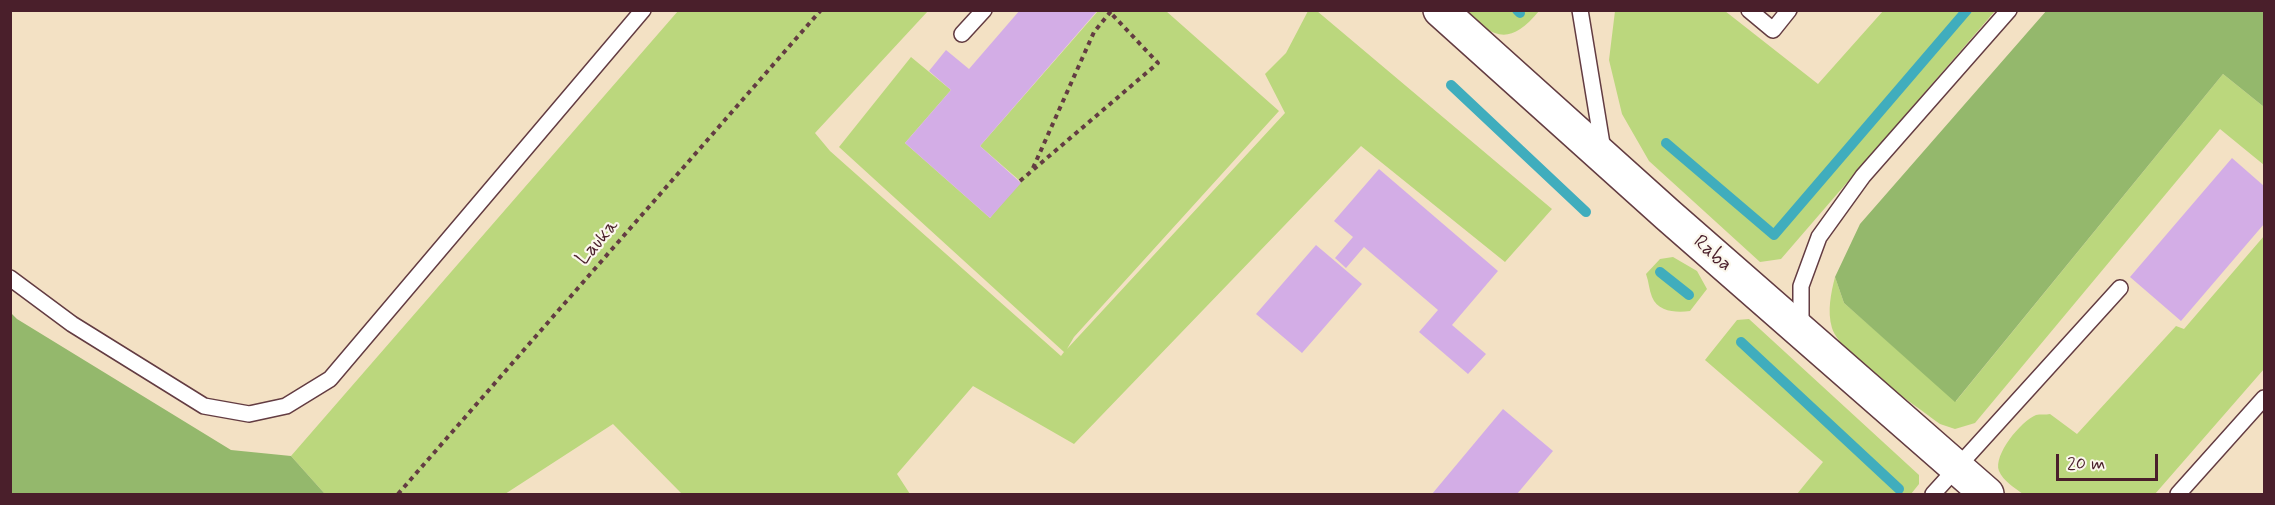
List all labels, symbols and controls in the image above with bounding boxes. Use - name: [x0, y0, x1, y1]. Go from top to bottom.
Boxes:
- street label: Lauka: [572, 215, 624, 271]
- street label: Raba: [1688, 231, 1736, 277]
- scale bar: [2059, 442, 2161, 480]
- text: 20 m: [2067, 452, 2105, 476]

